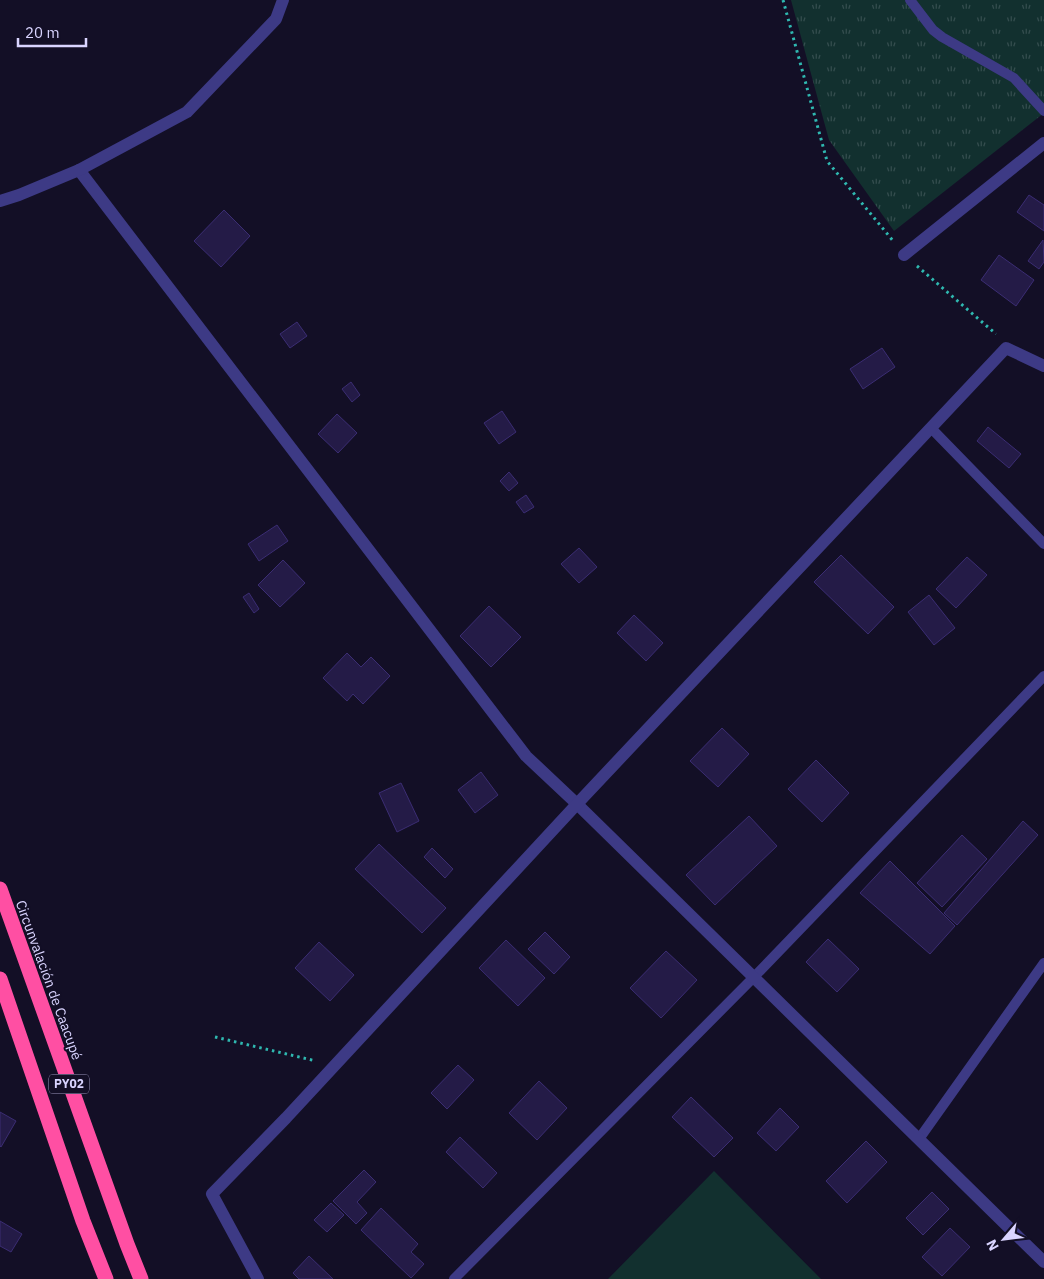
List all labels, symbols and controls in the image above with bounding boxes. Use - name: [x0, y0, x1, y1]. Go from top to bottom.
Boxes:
- scale bar: [18, 15, 85, 47]
- text: 20 m: [25, 23, 60, 42]
- street label: Circunvalación de Caacupé: [12, 898, 86, 1063]
- road number: PY02: [49, 1074, 89, 1094]
- north arrow: [979, 1214, 1029, 1264]
- text: N: [982, 1236, 1003, 1254]

